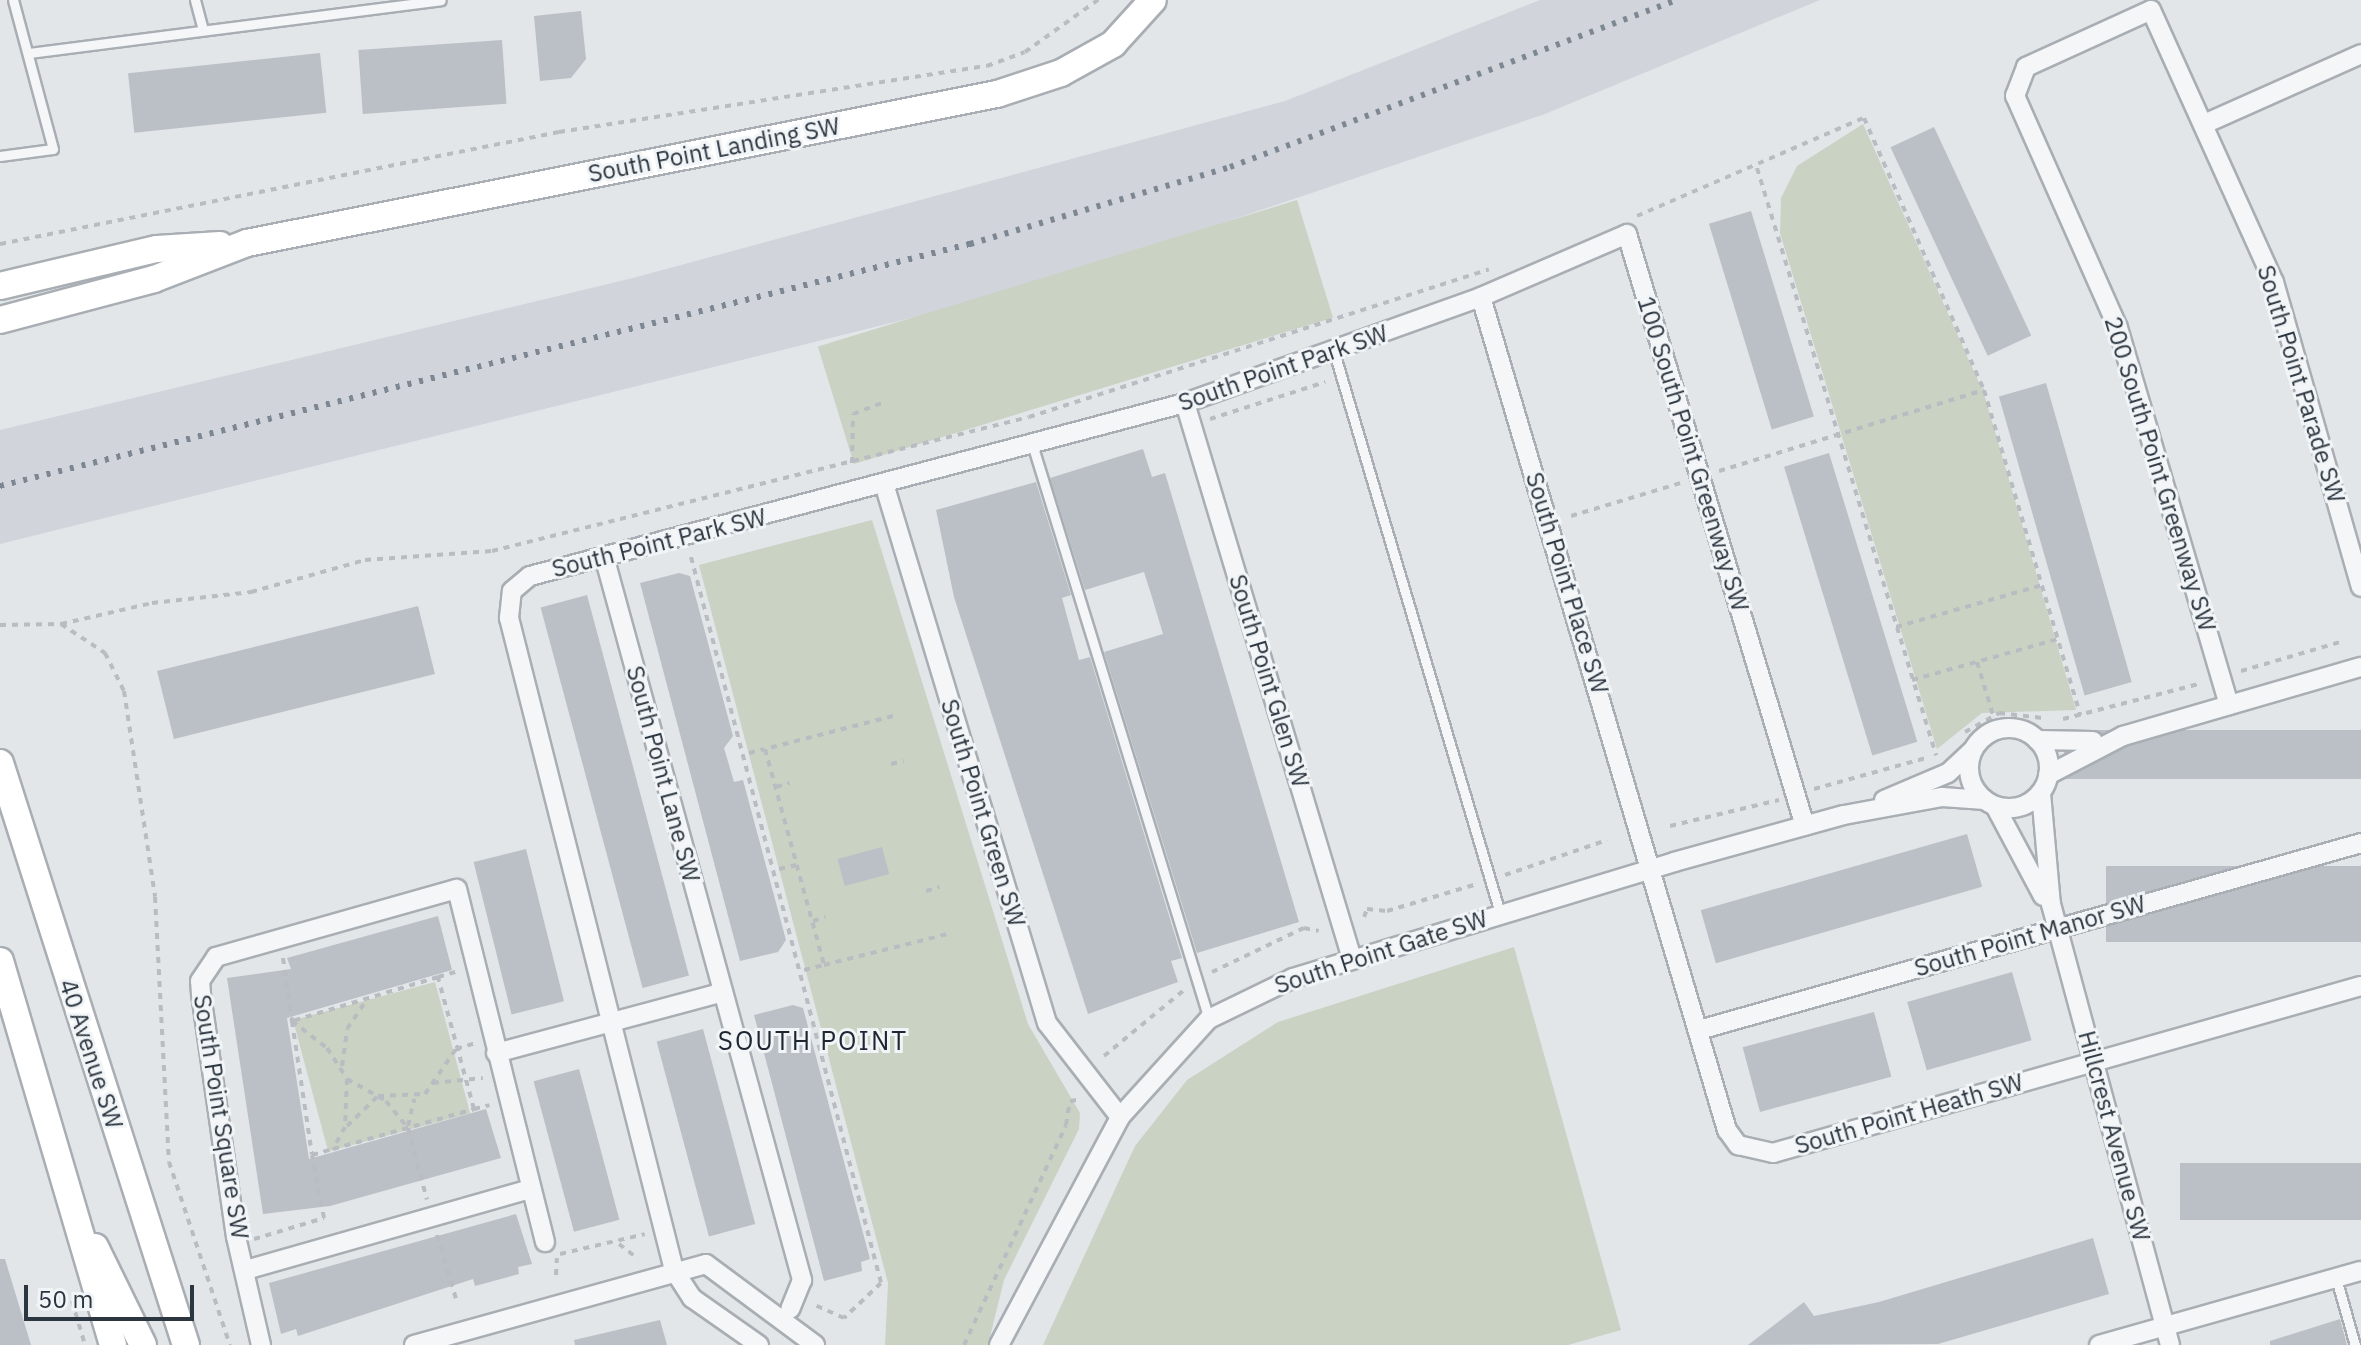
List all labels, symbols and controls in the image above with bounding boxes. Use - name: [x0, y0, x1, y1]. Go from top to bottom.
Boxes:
- street label: South Point Landing SW: [586, 111, 842, 189]
- street label: South Point Parade SW: [2251, 262, 2351, 506]
- street label: 100 South Point Greenway SW: [1631, 293, 1755, 615]
- street label: 200 South Point Greenway SW: [2098, 313, 2222, 635]
- street label: South Point Park SW: [1174, 319, 1392, 417]
- street label: South Point Place SW: [1520, 469, 1614, 697]
- street label: South Point Park SW: [549, 502, 769, 584]
- street label: South Point Glen SW: [1223, 571, 1315, 791]
- street label: South Point Lane SW: [620, 663, 706, 885]
- street label: South Point Green SW: [935, 696, 1031, 930]
- street label: South Point Manor SW: [1911, 889, 2149, 983]
- street label: South Point Gate SW: [1271, 904, 1491, 1000]
- street label: 40 Avenue SW: [53, 976, 129, 1132]
- street label: South Point Square SW: [187, 993, 255, 1241]
- district label: SOUTH POINT: [718, 1025, 908, 1057]
- street label: Hillcrest Avenue SW: [2072, 1028, 2156, 1244]
- street label: South Point Heath SW: [1792, 1068, 2026, 1160]
- scale bar: [28, 1269, 198, 1319]
- text: 50 m: [38, 1283, 93, 1315]

